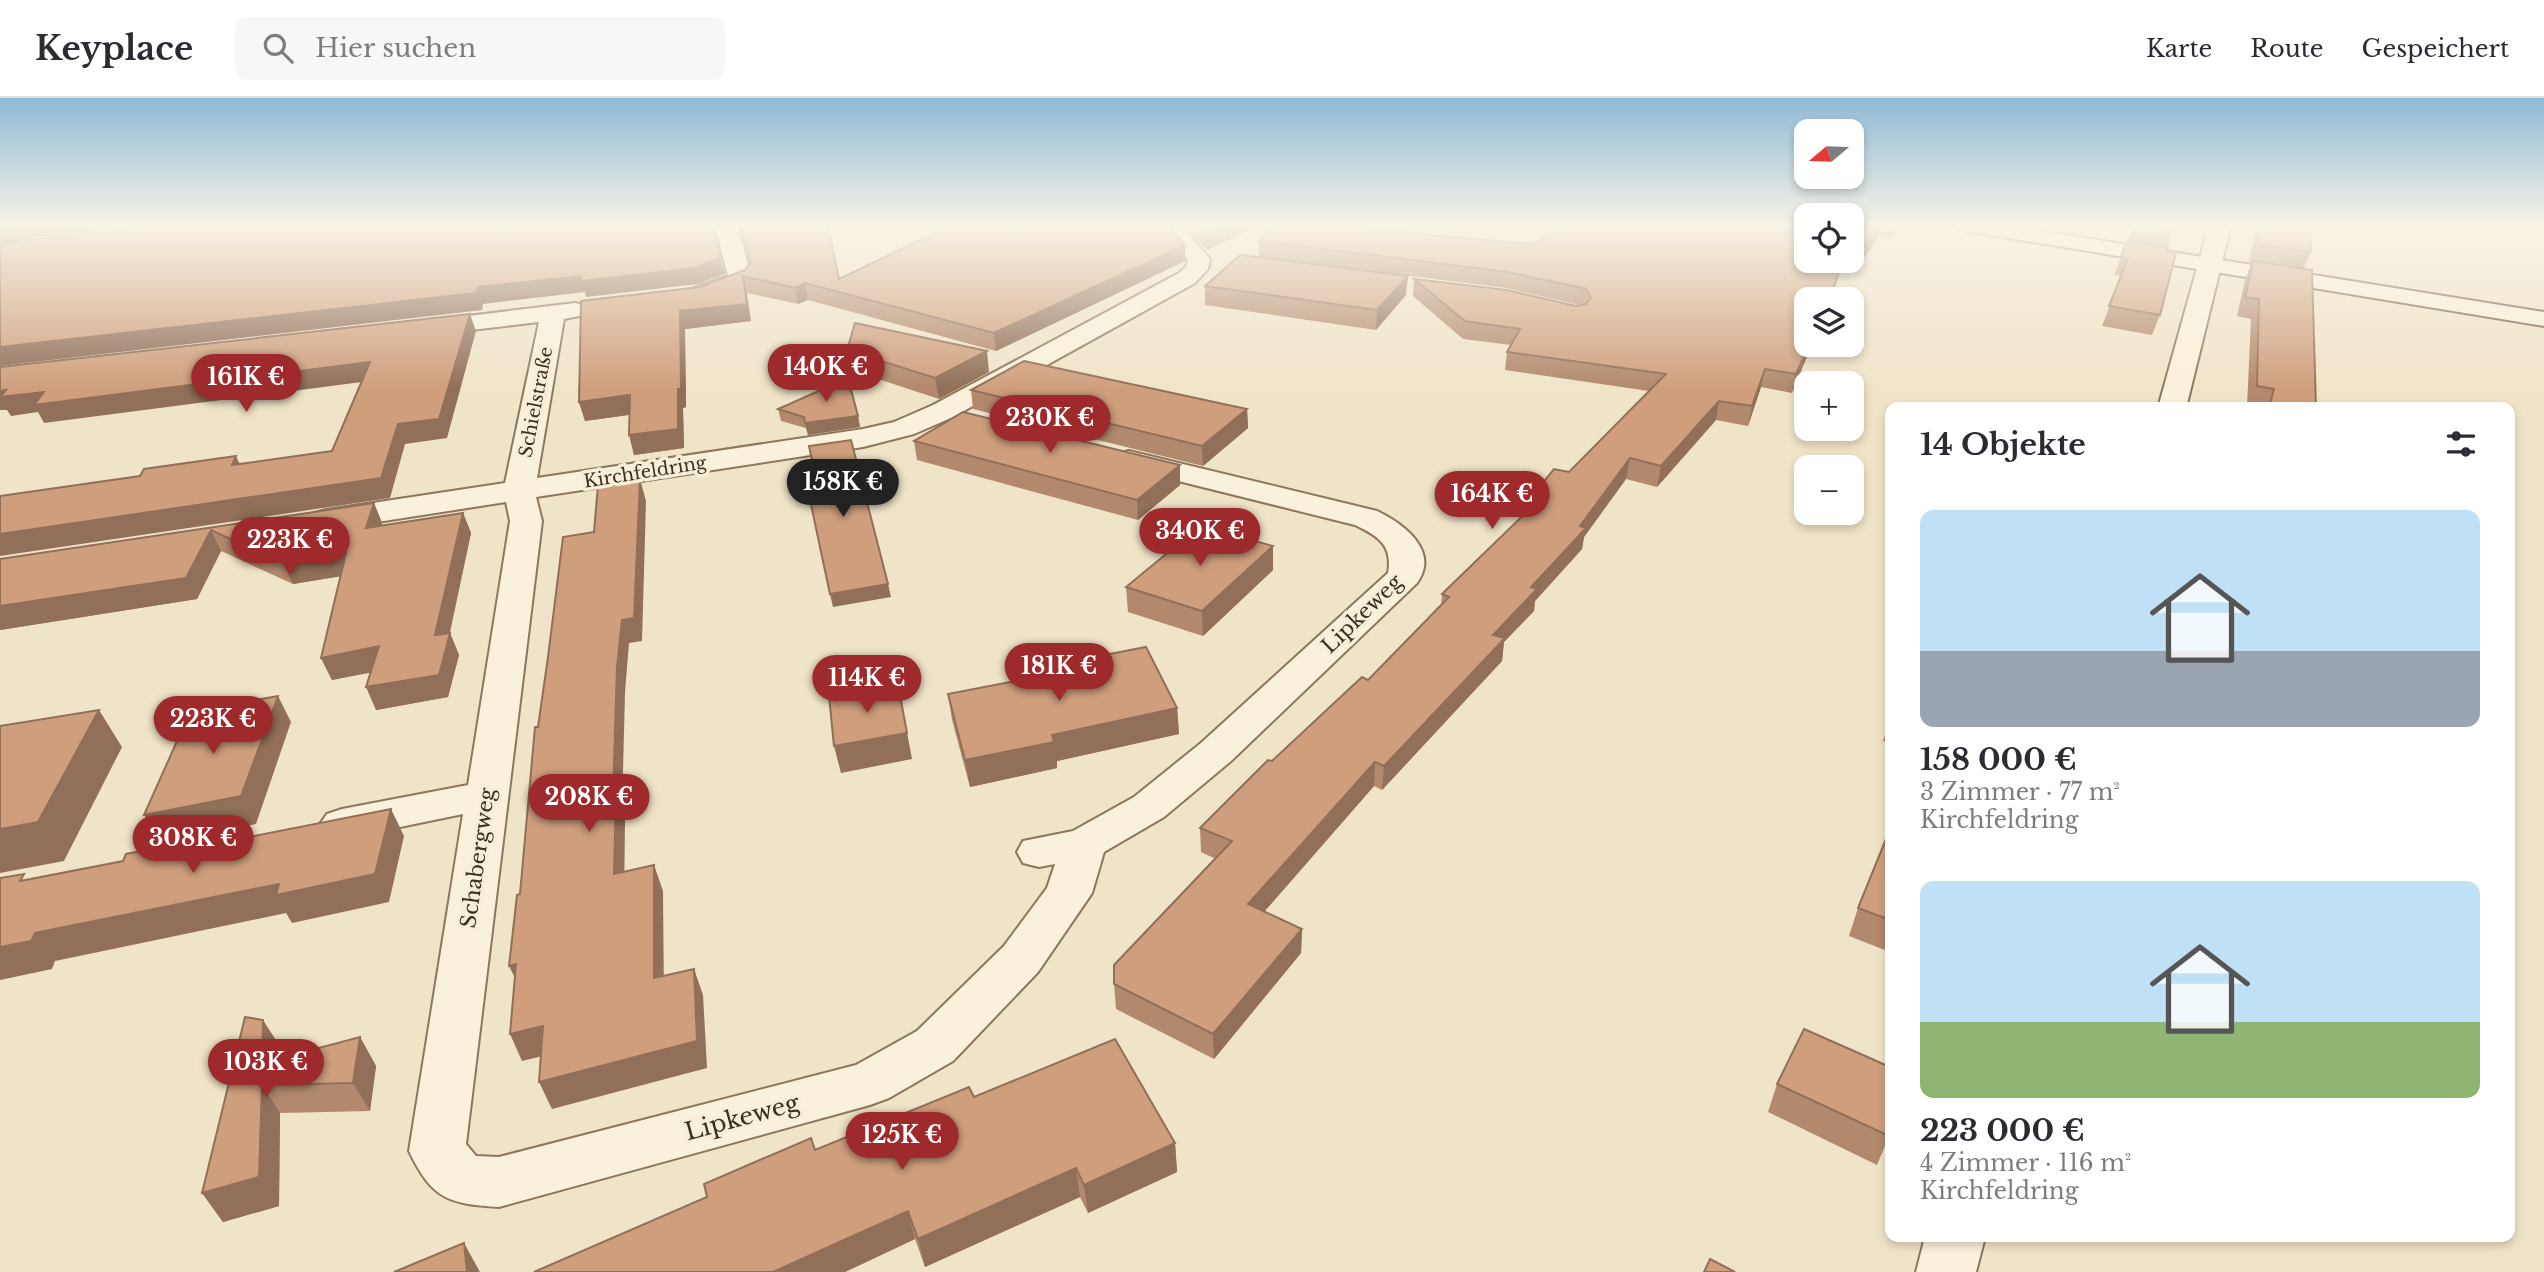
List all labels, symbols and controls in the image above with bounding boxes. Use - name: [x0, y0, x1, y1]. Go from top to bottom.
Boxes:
- search box: [235, 17, 725, 80]
- text: Keyplace: [35, 28, 193, 69]
- icon: search: [259, 29, 297, 67]
- text: Hier suchen: [315, 32, 476, 64]
- text: Karte: [2146, 34, 2212, 63]
- text: Route: [2250, 34, 2324, 63]
- text: Gespeichert: [2362, 34, 2509, 63]
- north arrow: [1794, 119, 1864, 189]
- map controls: [1794, 119, 1864, 525]
- button: locate: [1794, 203, 1864, 273]
- button: layers: [1794, 287, 1864, 357]
- pin: 140K €: [769, 344, 883, 404]
- street label: Schielstraße: [515, 345, 557, 459]
- text: 140K €: [784, 353, 868, 381]
- pin: 161K €: [189, 354, 303, 414]
- text: 161K €: [207, 363, 285, 391]
- button: +: [1794, 371, 1864, 441]
- pin: 230K €: [993, 396, 1107, 455]
- text: 230K €: [1005, 404, 1095, 432]
- icon: filters: [2442, 425, 2480, 463]
- text: 14 Objekte: [1920, 426, 2086, 463]
- street label: Kirchfeldring: [582, 451, 708, 493]
- button: −: [1794, 455, 1864, 525]
- pin: 158K €: [786, 460, 900, 519]
- text: 158K €: [803, 468, 883, 496]
- pin: 164K €: [1435, 472, 1549, 531]
- text: 164K €: [1451, 480, 1533, 508]
- pin: 340K €: [1143, 508, 1257, 568]
- text: 340K €: [1155, 517, 1245, 545]
- pin: 223K €: [233, 518, 347, 577]
- text: 223K €: [247, 526, 333, 554]
- icon: home: [2137, 555, 2263, 681]
- street label: Lipkeweg: [1316, 569, 1408, 659]
- pin: 181K €: [1002, 644, 1116, 703]
- text: 181K €: [1021, 652, 1097, 680]
- pin: 114K €: [810, 656, 924, 715]
- text: 114K €: [828, 664, 906, 692]
- pin: 223K €: [156, 696, 270, 756]
- text: 223K €: [170, 705, 256, 733]
- text: 158 000 €: [1920, 741, 2077, 778]
- pin: 208K €: [532, 774, 646, 834]
- text: 3 Zimmer · 77 m²: [1920, 778, 2120, 806]
- text: 208K €: [545, 783, 633, 811]
- street label: Schabergweg: [455, 786, 501, 930]
- text: Kirchfeldring: [1920, 806, 2078, 834]
- pin: 308K €: [136, 816, 250, 875]
- text: 308K €: [149, 824, 237, 852]
- icon: home: [2137, 926, 2263, 1052]
- pin: 103K €: [209, 1040, 323, 1099]
- text: 103K €: [224, 1048, 308, 1076]
- street label: Lipkeweg: [682, 1088, 803, 1146]
- pin: 125K €: [845, 1112, 959, 1172]
- text: 223 000 €: [1920, 1112, 2085, 1149]
- text: 125K €: [862, 1121, 942, 1149]
- text: 4 Zimmer · 116 m²: [1920, 1149, 2131, 1177]
- text: Kirchfeldring: [1920, 1177, 2078, 1205]

